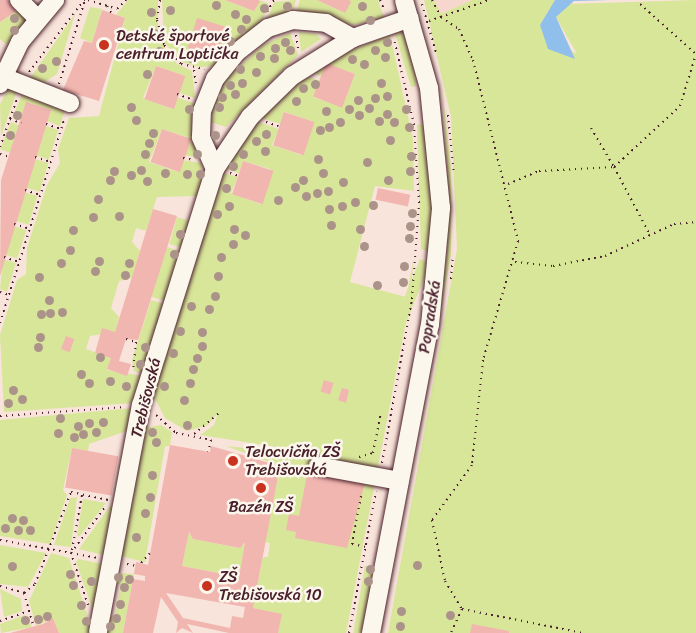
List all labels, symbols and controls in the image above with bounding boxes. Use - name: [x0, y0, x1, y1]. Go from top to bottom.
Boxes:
- place label: Detské športové centrum Loptička: [116, 26, 239, 64]
- marker: Detské športové centrum Loptička: [97, 38, 111, 52]
- street label: Popradská: [415, 279, 445, 355]
- street label: Trebišovská: [127, 356, 165, 440]
- place label: Telocvičňa ZŠ Trebišovská: [245, 442, 341, 480]
- marker: Telocvičňa ZŠ Trebišovská: [226, 454, 240, 468]
- marker: Bazén ZŠ: [254, 481, 268, 495]
- place label: Bazén ZŠ: [228, 497, 294, 517]
- place label: ZŠ Trebišovská 10: [219, 567, 322, 605]
- marker: ZŠ Trebišovská 10: [200, 579, 214, 593]

